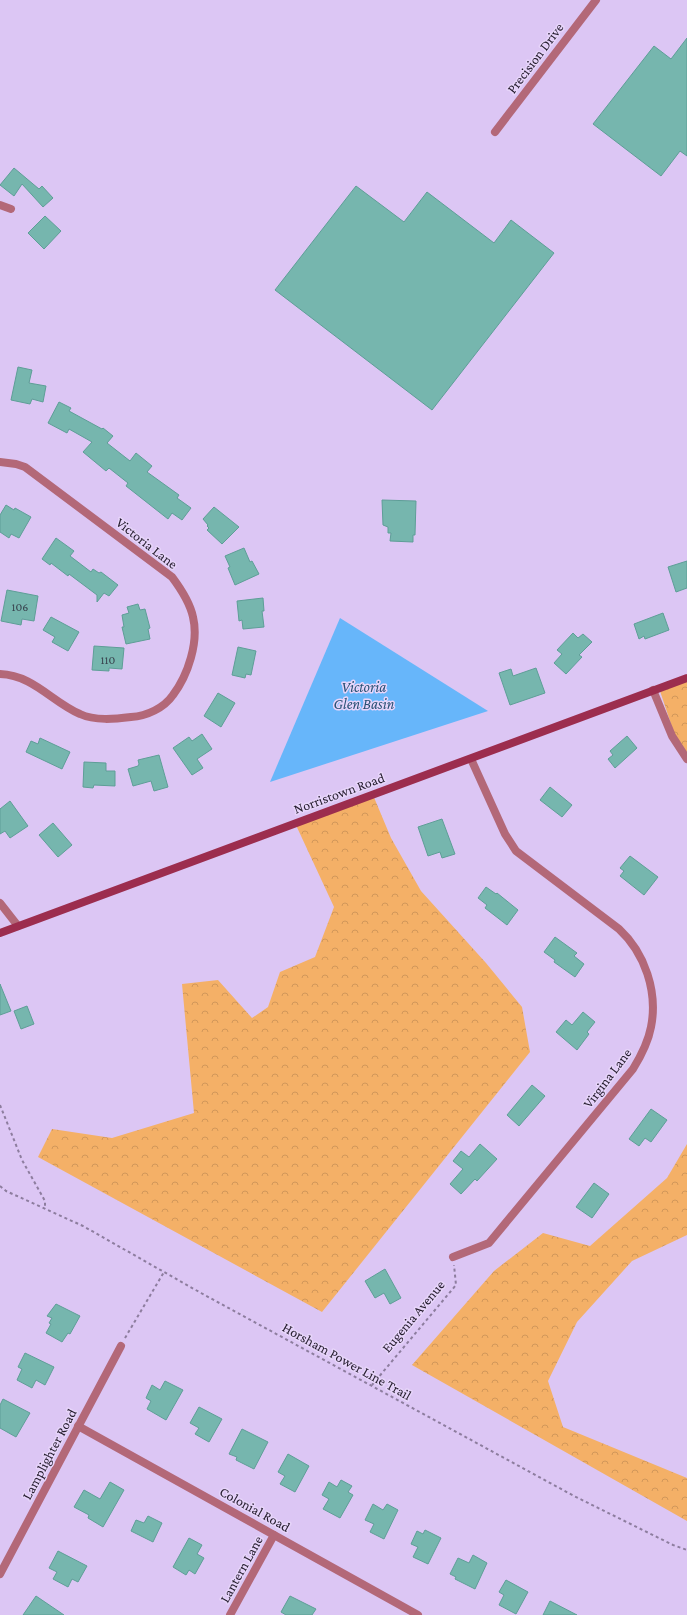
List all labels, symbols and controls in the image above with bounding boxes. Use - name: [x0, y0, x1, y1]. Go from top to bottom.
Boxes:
- street label: Precision Drive: [503, 20, 567, 96]
- street label: Victoria Lane: [113, 514, 181, 572]
- house number: 106: [12, 600, 28, 614]
- house number: 110: [101, 653, 116, 667]
- water label: Victoria Glen Basin: [334, 679, 395, 712]
- street label: Norristown Road: [291, 769, 387, 817]
- street label: Virgina Lane: [579, 1045, 635, 1111]
- street label: Eugenia Avenue: [378, 1277, 448, 1355]
- street label: Horsham Power Line Trail: [280, 1319, 415, 1403]
- street label: Lamplighter Road: [18, 1405, 80, 1502]
- street label: Colonial Road: [217, 1483, 294, 1535]
- street label: Lantern Lane: [216, 1533, 266, 1605]

